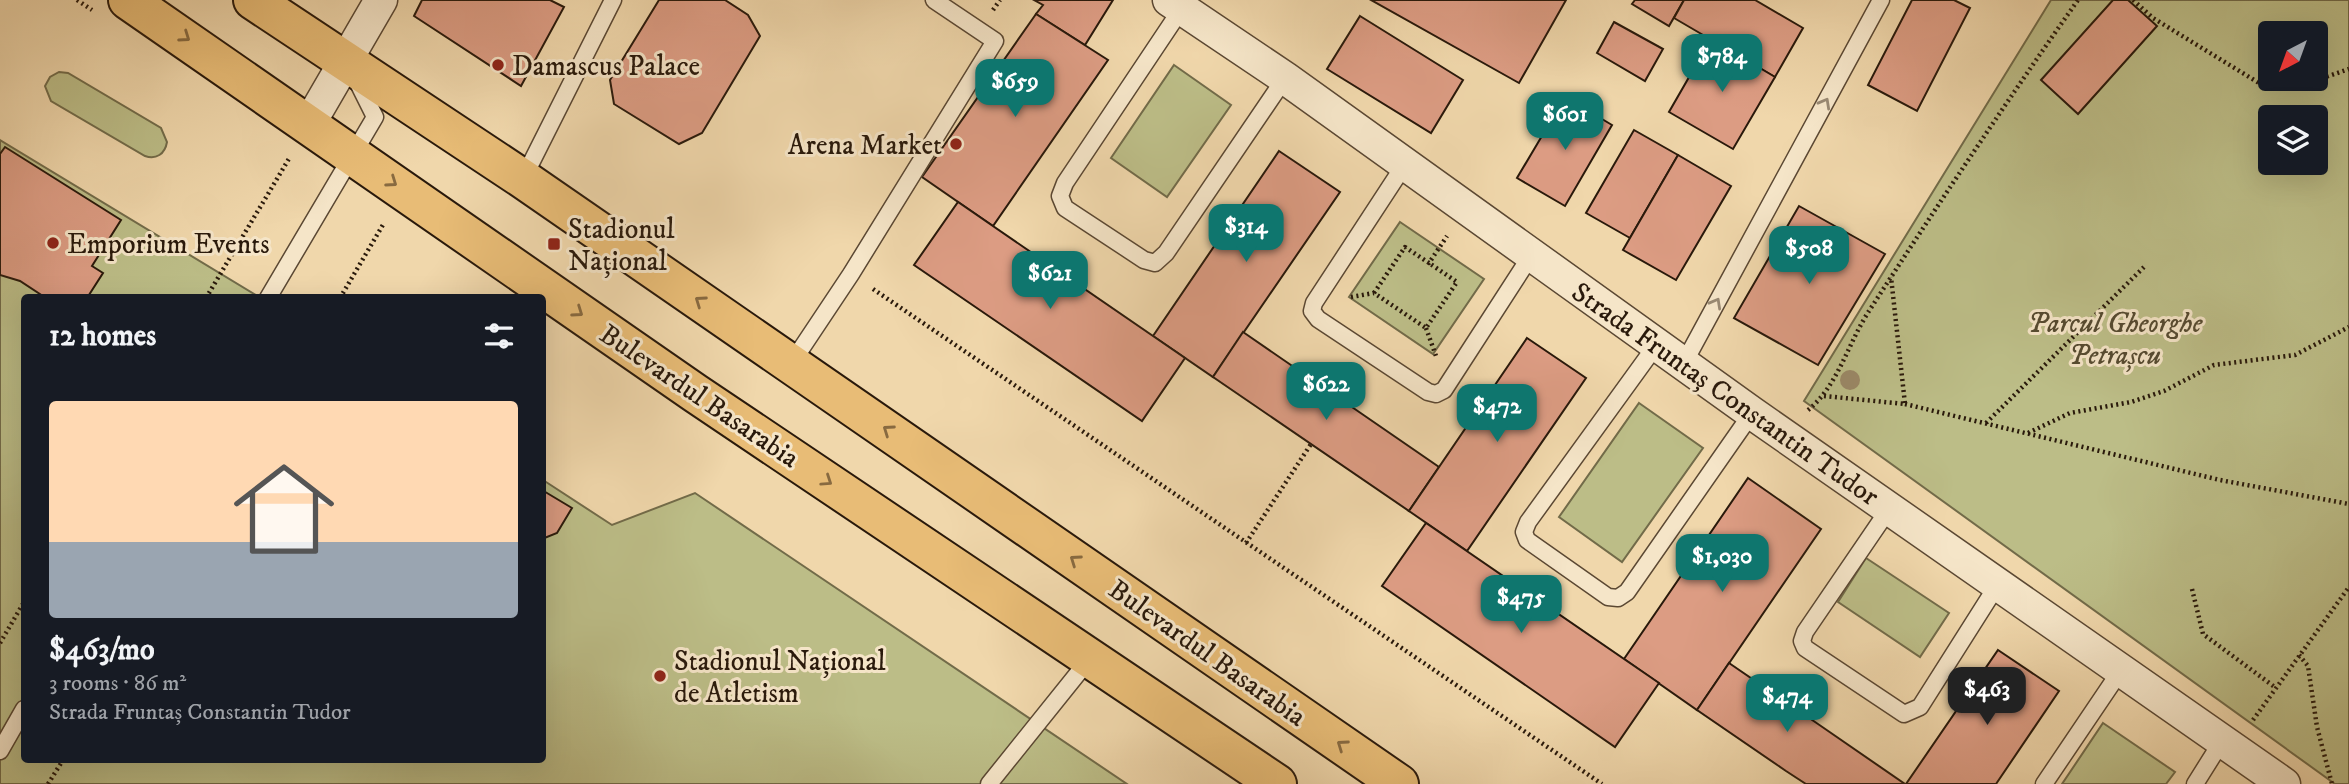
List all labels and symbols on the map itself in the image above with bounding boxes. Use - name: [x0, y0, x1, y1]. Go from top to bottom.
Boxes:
- north arrow: [2258, 21, 2328, 91]
- one-way arrow: [177, 29, 190, 41]
- pin: $784: [1681, 34, 1763, 94]
- place label: Damascus Palace: [512, 49, 700, 84]
- marker: Damascus Palace: [490, 57, 506, 73]
- pin: $659: [974, 60, 1056, 119]
- pin: $601: [1524, 92, 1606, 152]
- one-way arrow: [1817, 98, 1830, 111]
- place label: Arena Market: [788, 128, 942, 163]
- marker: Arena Market: [948, 136, 964, 152]
- one-way arrow: [384, 174, 397, 186]
- pin: $314: [1205, 204, 1287, 264]
- place label: Stadionul Național: [568, 212, 675, 279]
- pin: $508: [1768, 226, 1850, 286]
- place label: Emporium Events: [67, 227, 269, 262]
- marker: Emporium Events: [45, 235, 61, 251]
- marker: Stadionul Național: [546, 236, 562, 252]
- pin: $621: [1009, 252, 1091, 311]
- street label: Strada Fruntaș Constantin Tudor: [1565, 275, 1886, 514]
- one-way arrow: [695, 296, 708, 309]
- one-way arrow: [1708, 298, 1722, 310]
- one-way arrow: [570, 304, 583, 316]
- park label: Parcul Gheorghe Petrașcu: [2028, 306, 2204, 373]
- street label: Bulevardul Basarabia: [593, 317, 806, 476]
- pin: $622: [1285, 362, 1367, 422]
- pin: $472: [1456, 384, 1538, 444]
- one-way arrow: [883, 426, 896, 439]
- one-way arrow: [819, 473, 832, 485]
- pin: $1,030: [1665, 534, 1779, 594]
- one-way arrow: [1070, 556, 1083, 568]
- street label: Bulevardul Basarabia: [1102, 572, 1313, 734]
- pin: $475: [1480, 576, 1562, 635]
- place label: Stadionul Național de Atletism: [674, 644, 886, 711]
- marker: Stadionul Național de Atletism: [652, 668, 668, 684]
- pin: $463: [1946, 668, 2028, 727]
- pin: $474: [1746, 674, 1828, 734]
- one-way arrow: [1337, 740, 1350, 753]

